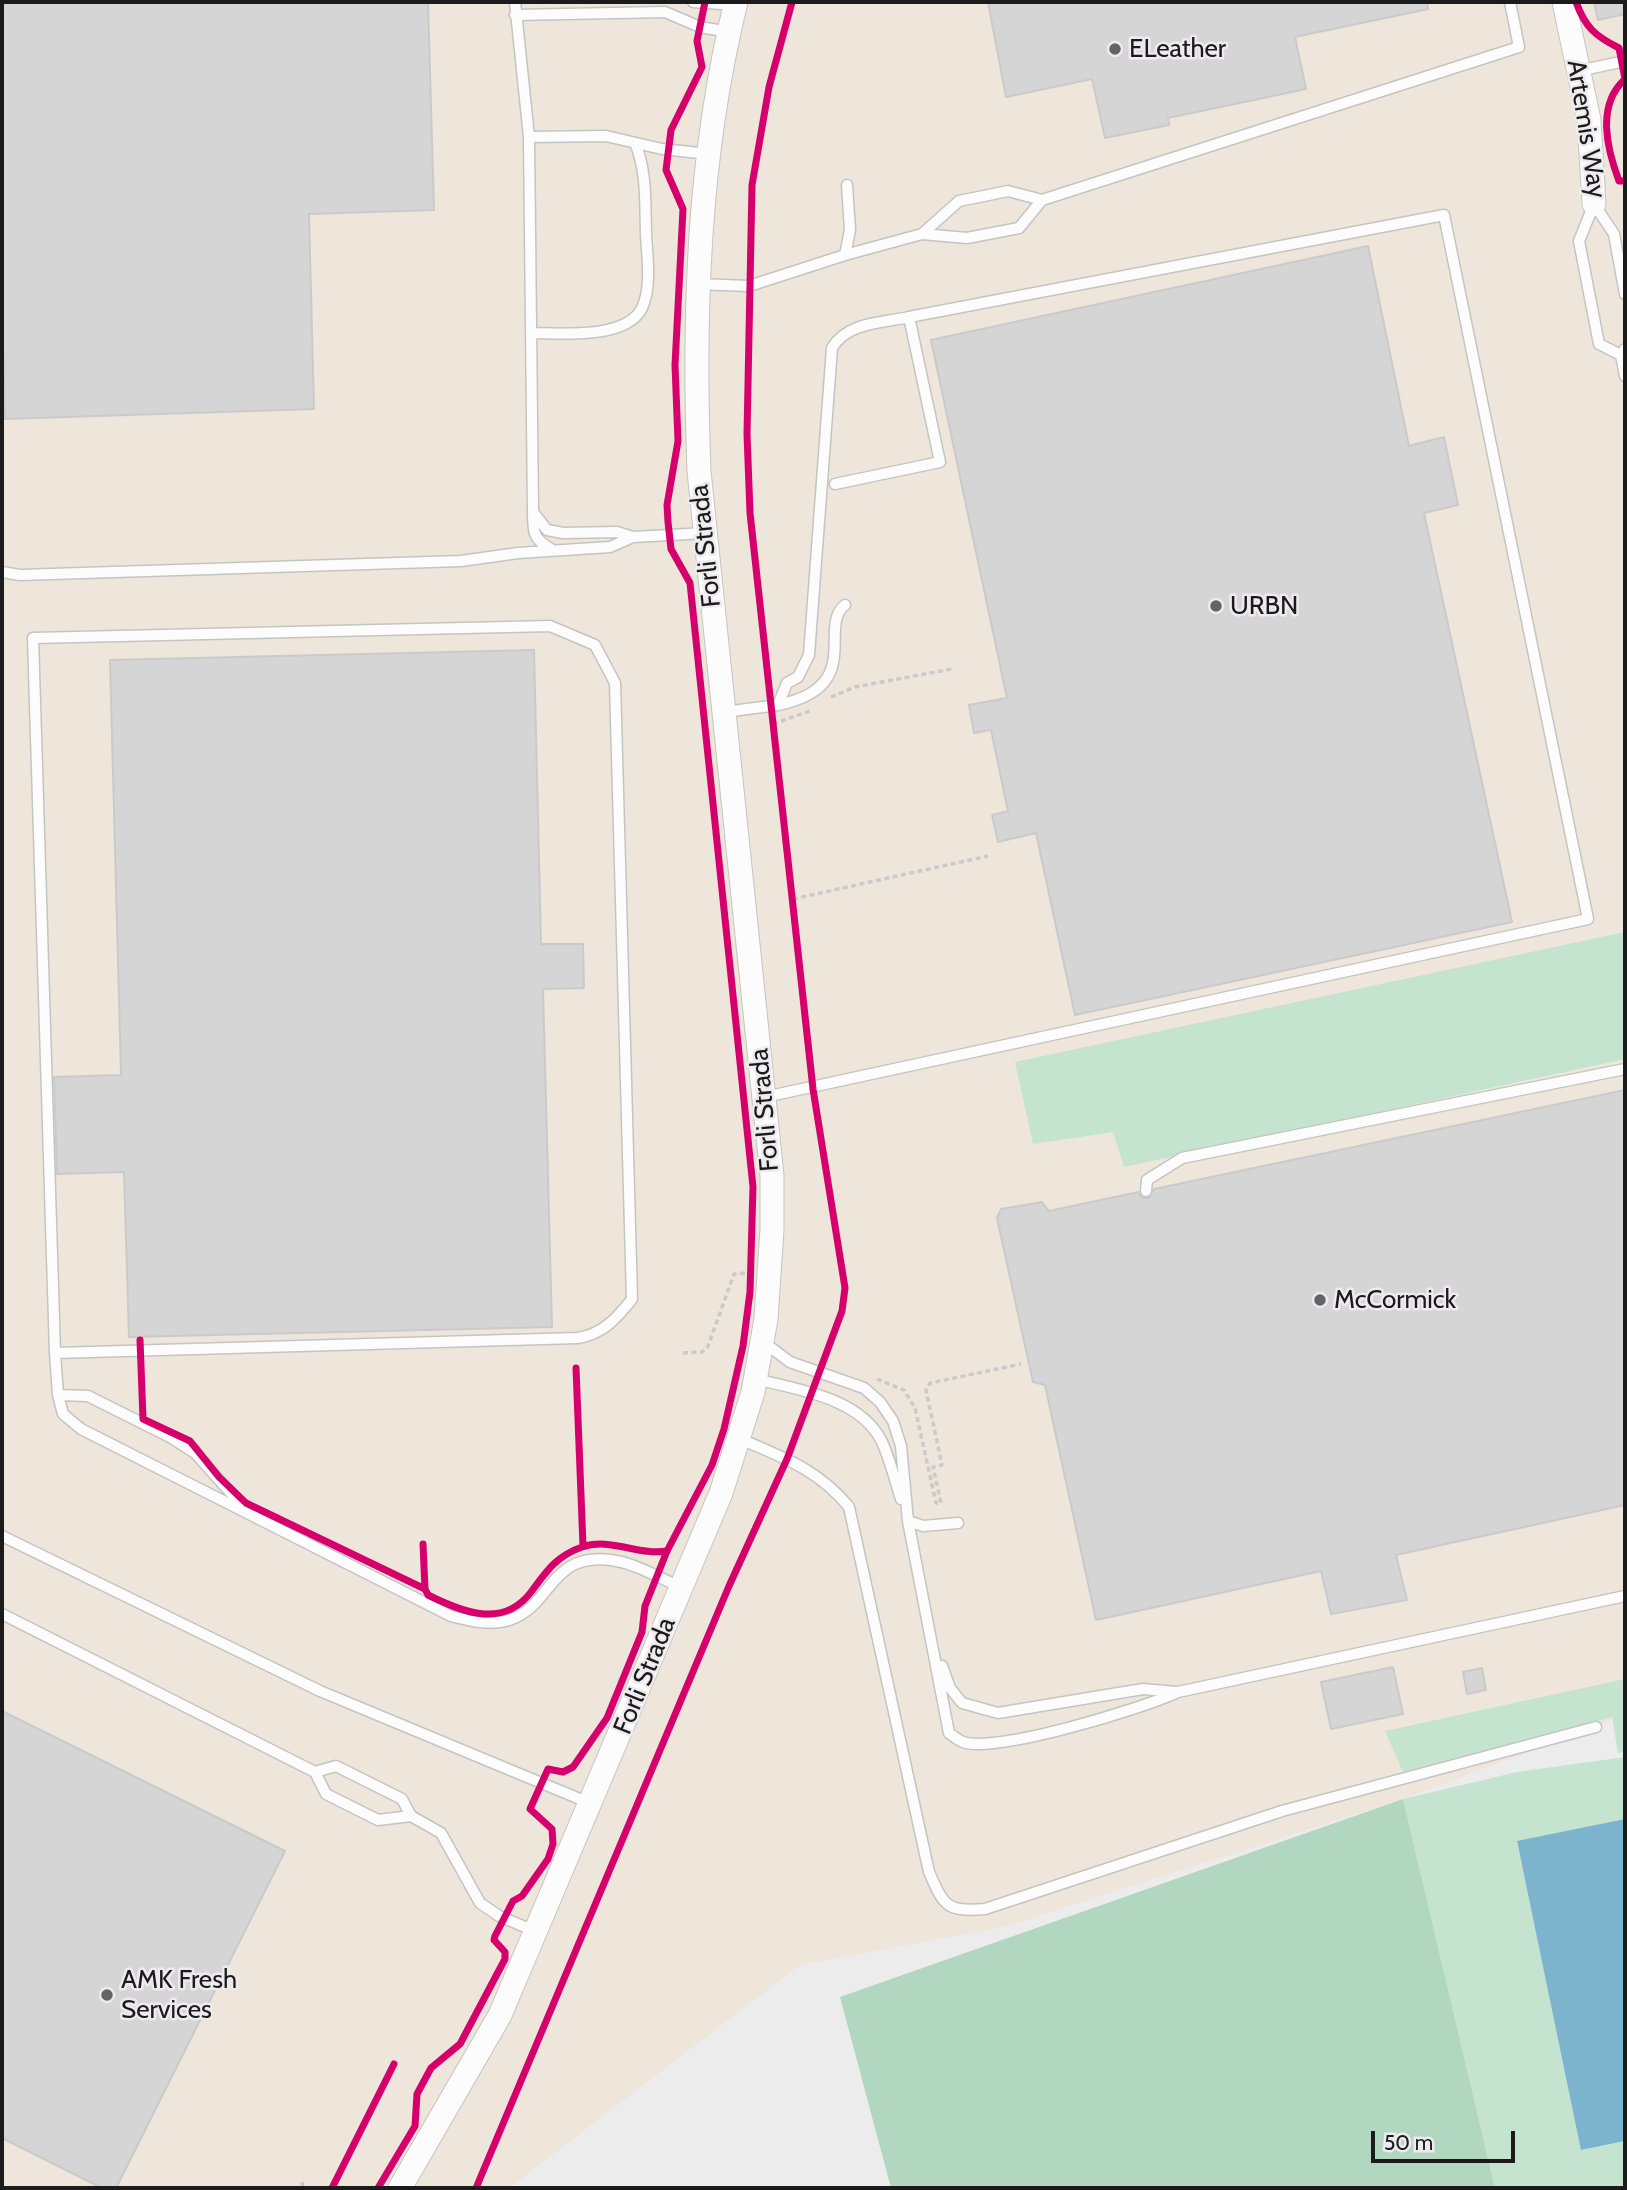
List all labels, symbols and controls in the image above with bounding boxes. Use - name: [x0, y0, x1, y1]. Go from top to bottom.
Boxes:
- place label: ELeather: [1129, 33, 1226, 65]
- marker: ELeather: [1107, 41, 1123, 57]
- street label: Artemis Way: [1560, 58, 1612, 200]
- street label: Forli Strada: [684, 483, 728, 609]
- place label: URBN: [1230, 590, 1298, 622]
- marker: URBN: [1208, 598, 1224, 614]
- street label: Forli Strada: [744, 1047, 786, 1173]
- place label: McCormick: [1334, 1284, 1456, 1316]
- marker: McCormick: [1312, 1292, 1328, 1308]
- street label: Forli Strada: [607, 1613, 683, 1739]
- place label: AMK Fresh Services: [121, 1964, 237, 2025]
- marker: AMK Fresh Services: [99, 1987, 115, 2003]
- scale bar: [1375, 2116, 1518, 2160]
- text: 50 m: [1384, 2130, 1433, 2155]

